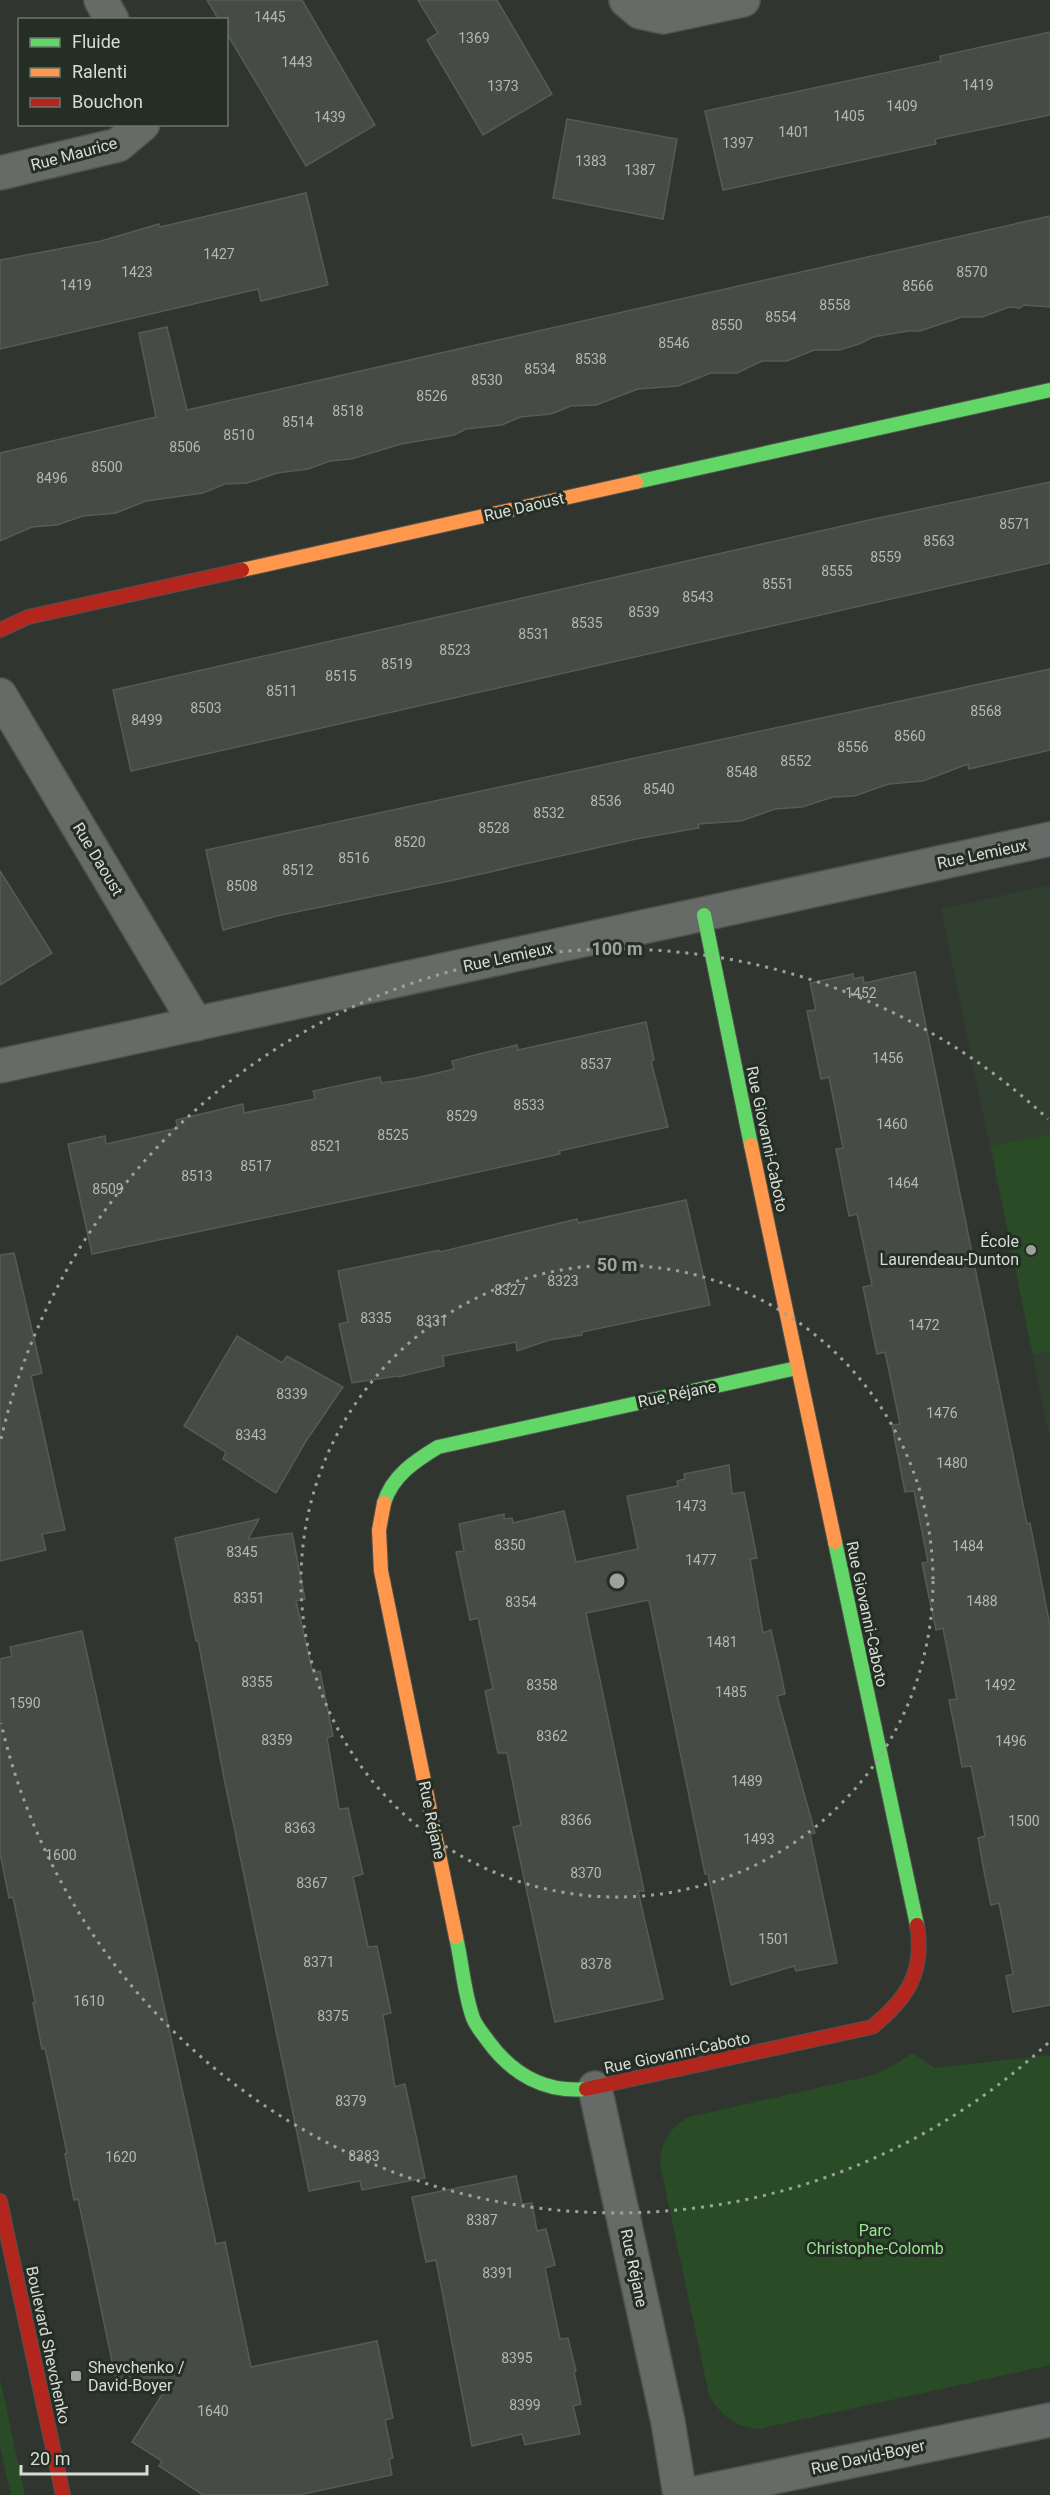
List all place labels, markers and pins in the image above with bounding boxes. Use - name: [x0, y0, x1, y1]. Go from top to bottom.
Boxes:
- place label: École Laurendeau-Dunton: [880, 1232, 1019, 1269]
- marker: École Laurendeau-Dunton: [1024, 1243, 1038, 1257]
- centre of rings: [607, 1571, 627, 1591]
- place label: Shevchenko / David-Boyer: [88, 2358, 185, 2395]
- marker: Shevchenko / David-Boyer: [69, 2369, 83, 2383]

